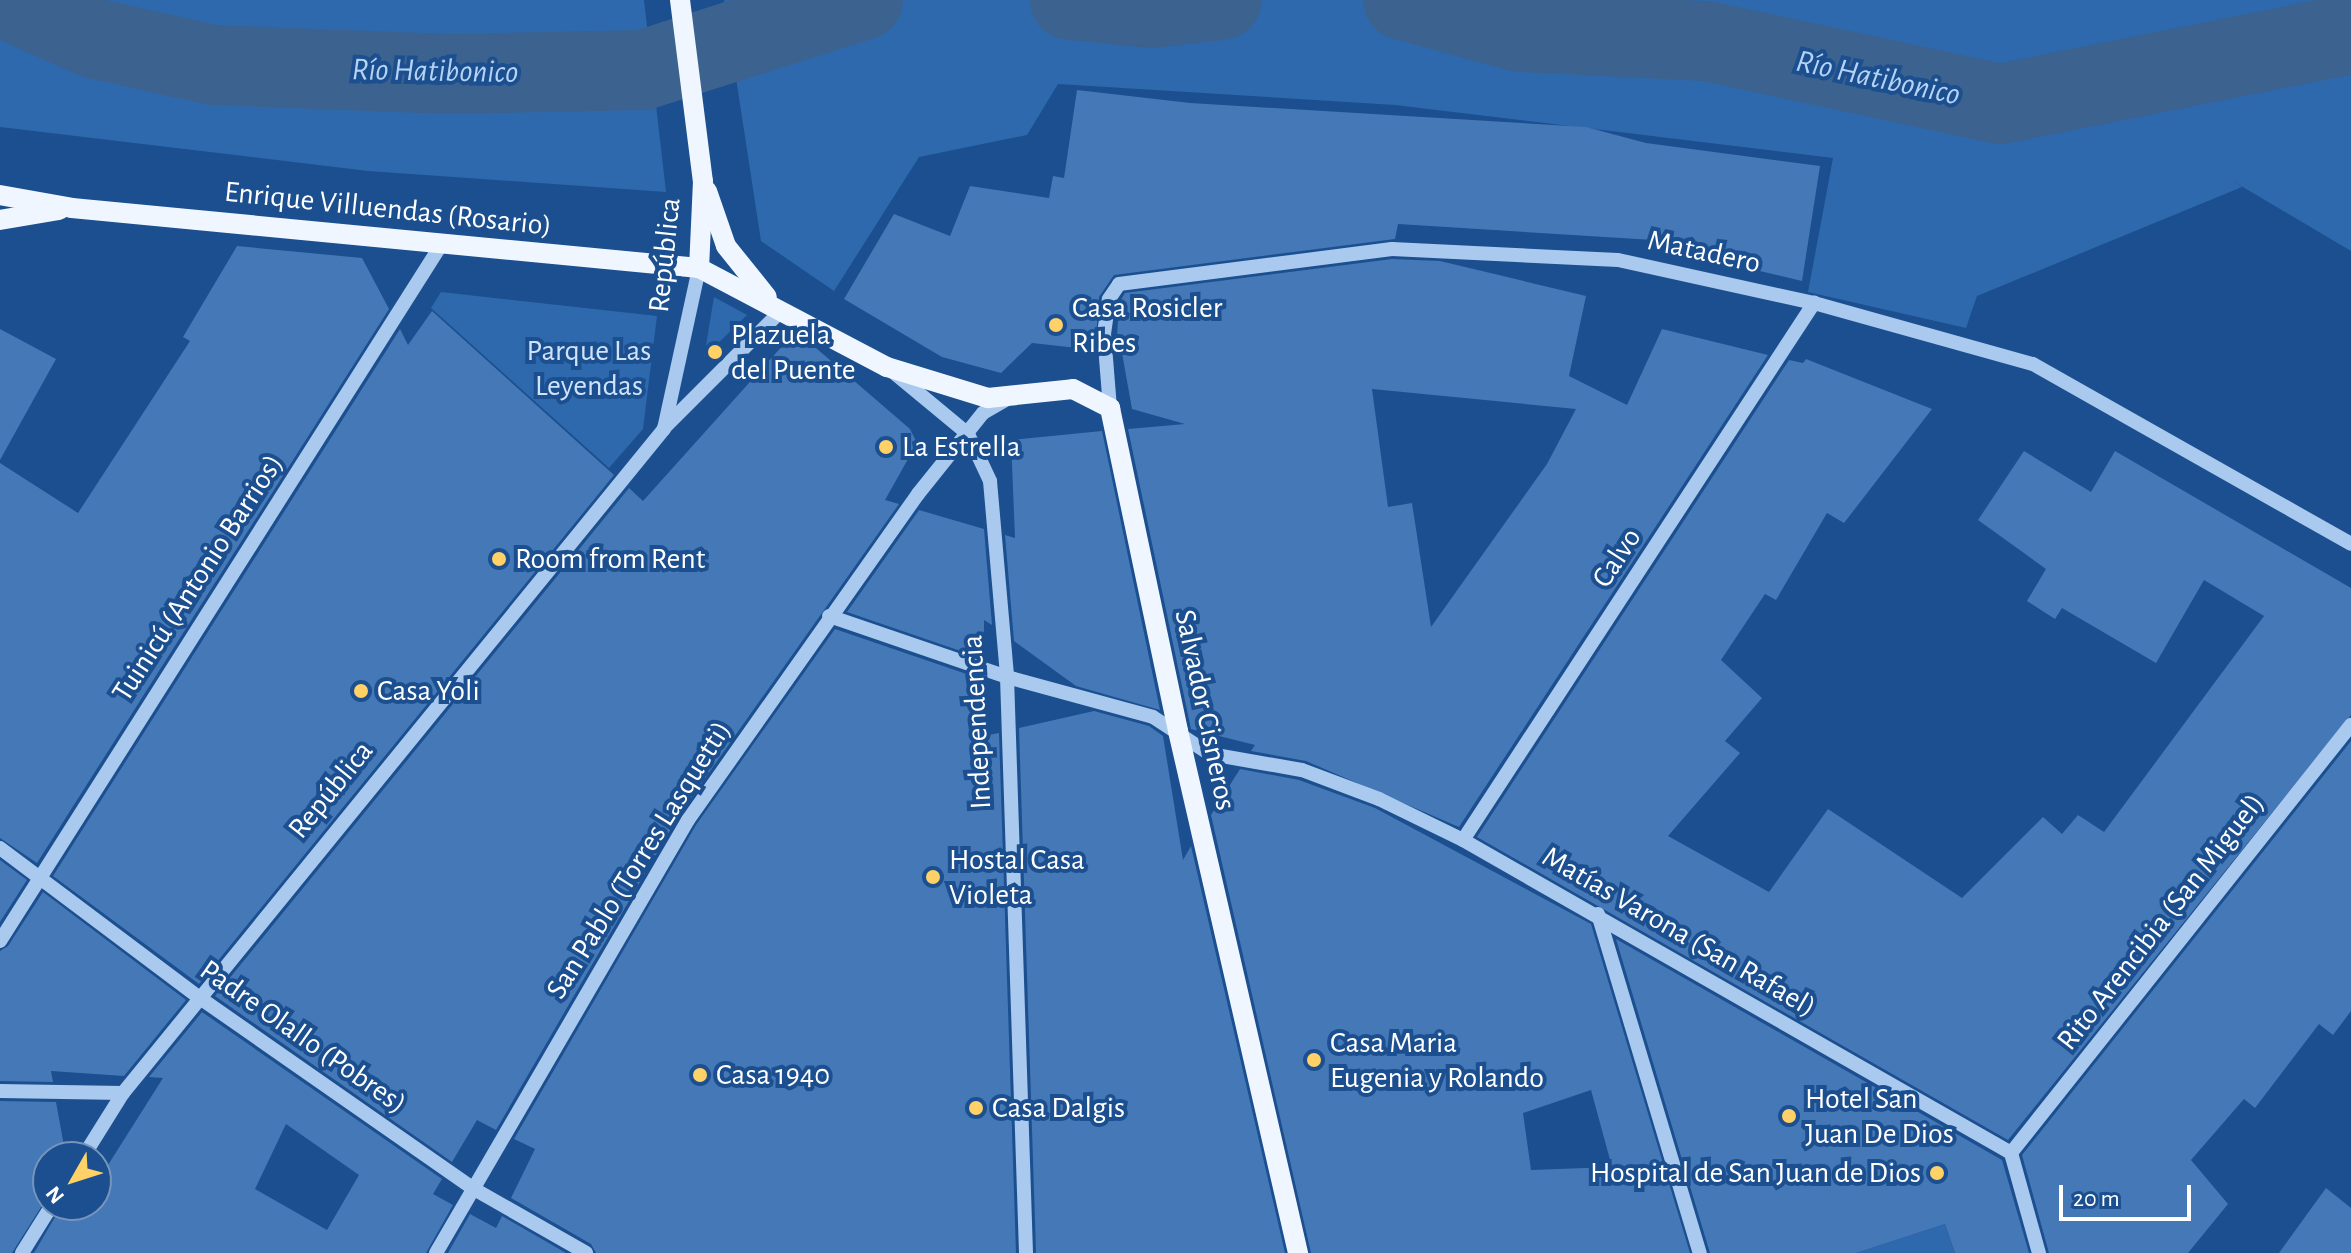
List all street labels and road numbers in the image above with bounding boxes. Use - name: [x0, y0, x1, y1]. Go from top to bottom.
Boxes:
- street label: Enrique Villuendas (Rosario): [222, 174, 554, 244]
- street label: República: [641, 196, 689, 314]
- street label: Matadero: [1644, 223, 1764, 281]
- street label: Tuinicú (Antonio Barrios): [104, 447, 292, 709]
- street label: Calvo: [1585, 521, 1649, 595]
- street label: Salvador Cisneros: [1166, 606, 1244, 814]
- street label: Independencia: [954, 634, 1000, 810]
- street label: San Pablo (Torres Lasquetti): [539, 714, 739, 1006]
- street label: República: [281, 734, 381, 846]
- street label: Rito Arencibia (San Miguel): [2049, 786, 2273, 1058]
- street label: Matías Varona (San Rafael): [1536, 839, 1822, 1025]
- street label: Padre Olallo (Pobres): [193, 952, 413, 1122]

